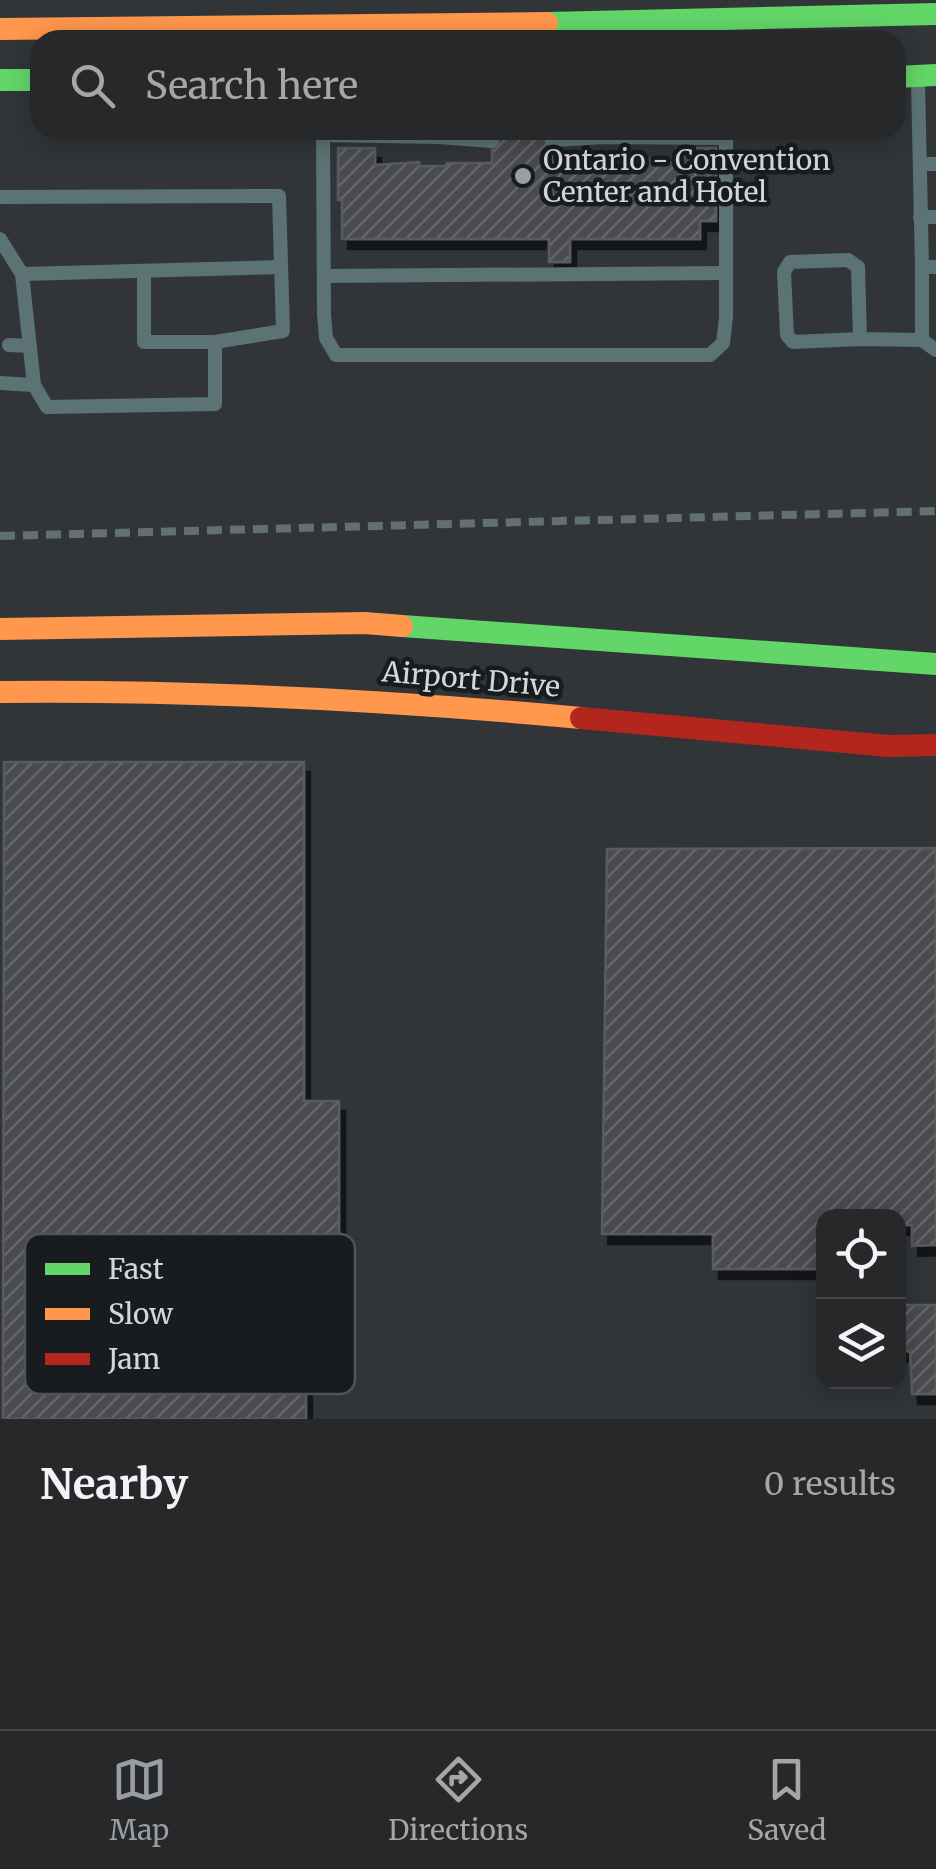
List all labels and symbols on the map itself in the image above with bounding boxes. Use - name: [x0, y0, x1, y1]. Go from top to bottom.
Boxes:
- place label: Ontario - Convention Center and Hotel: [543, 142, 831, 210]
- marker: Ontario - Convention Center and Hotel: [512, 165, 534, 187]
- street label: Airport Drive: [379, 653, 562, 705]
- legend: [25, 1234, 355, 1394]
- text: Fast: [108, 1251, 164, 1287]
- text: Slow: [108, 1296, 173, 1332]
- text: Jam: [107, 1341, 161, 1377]

